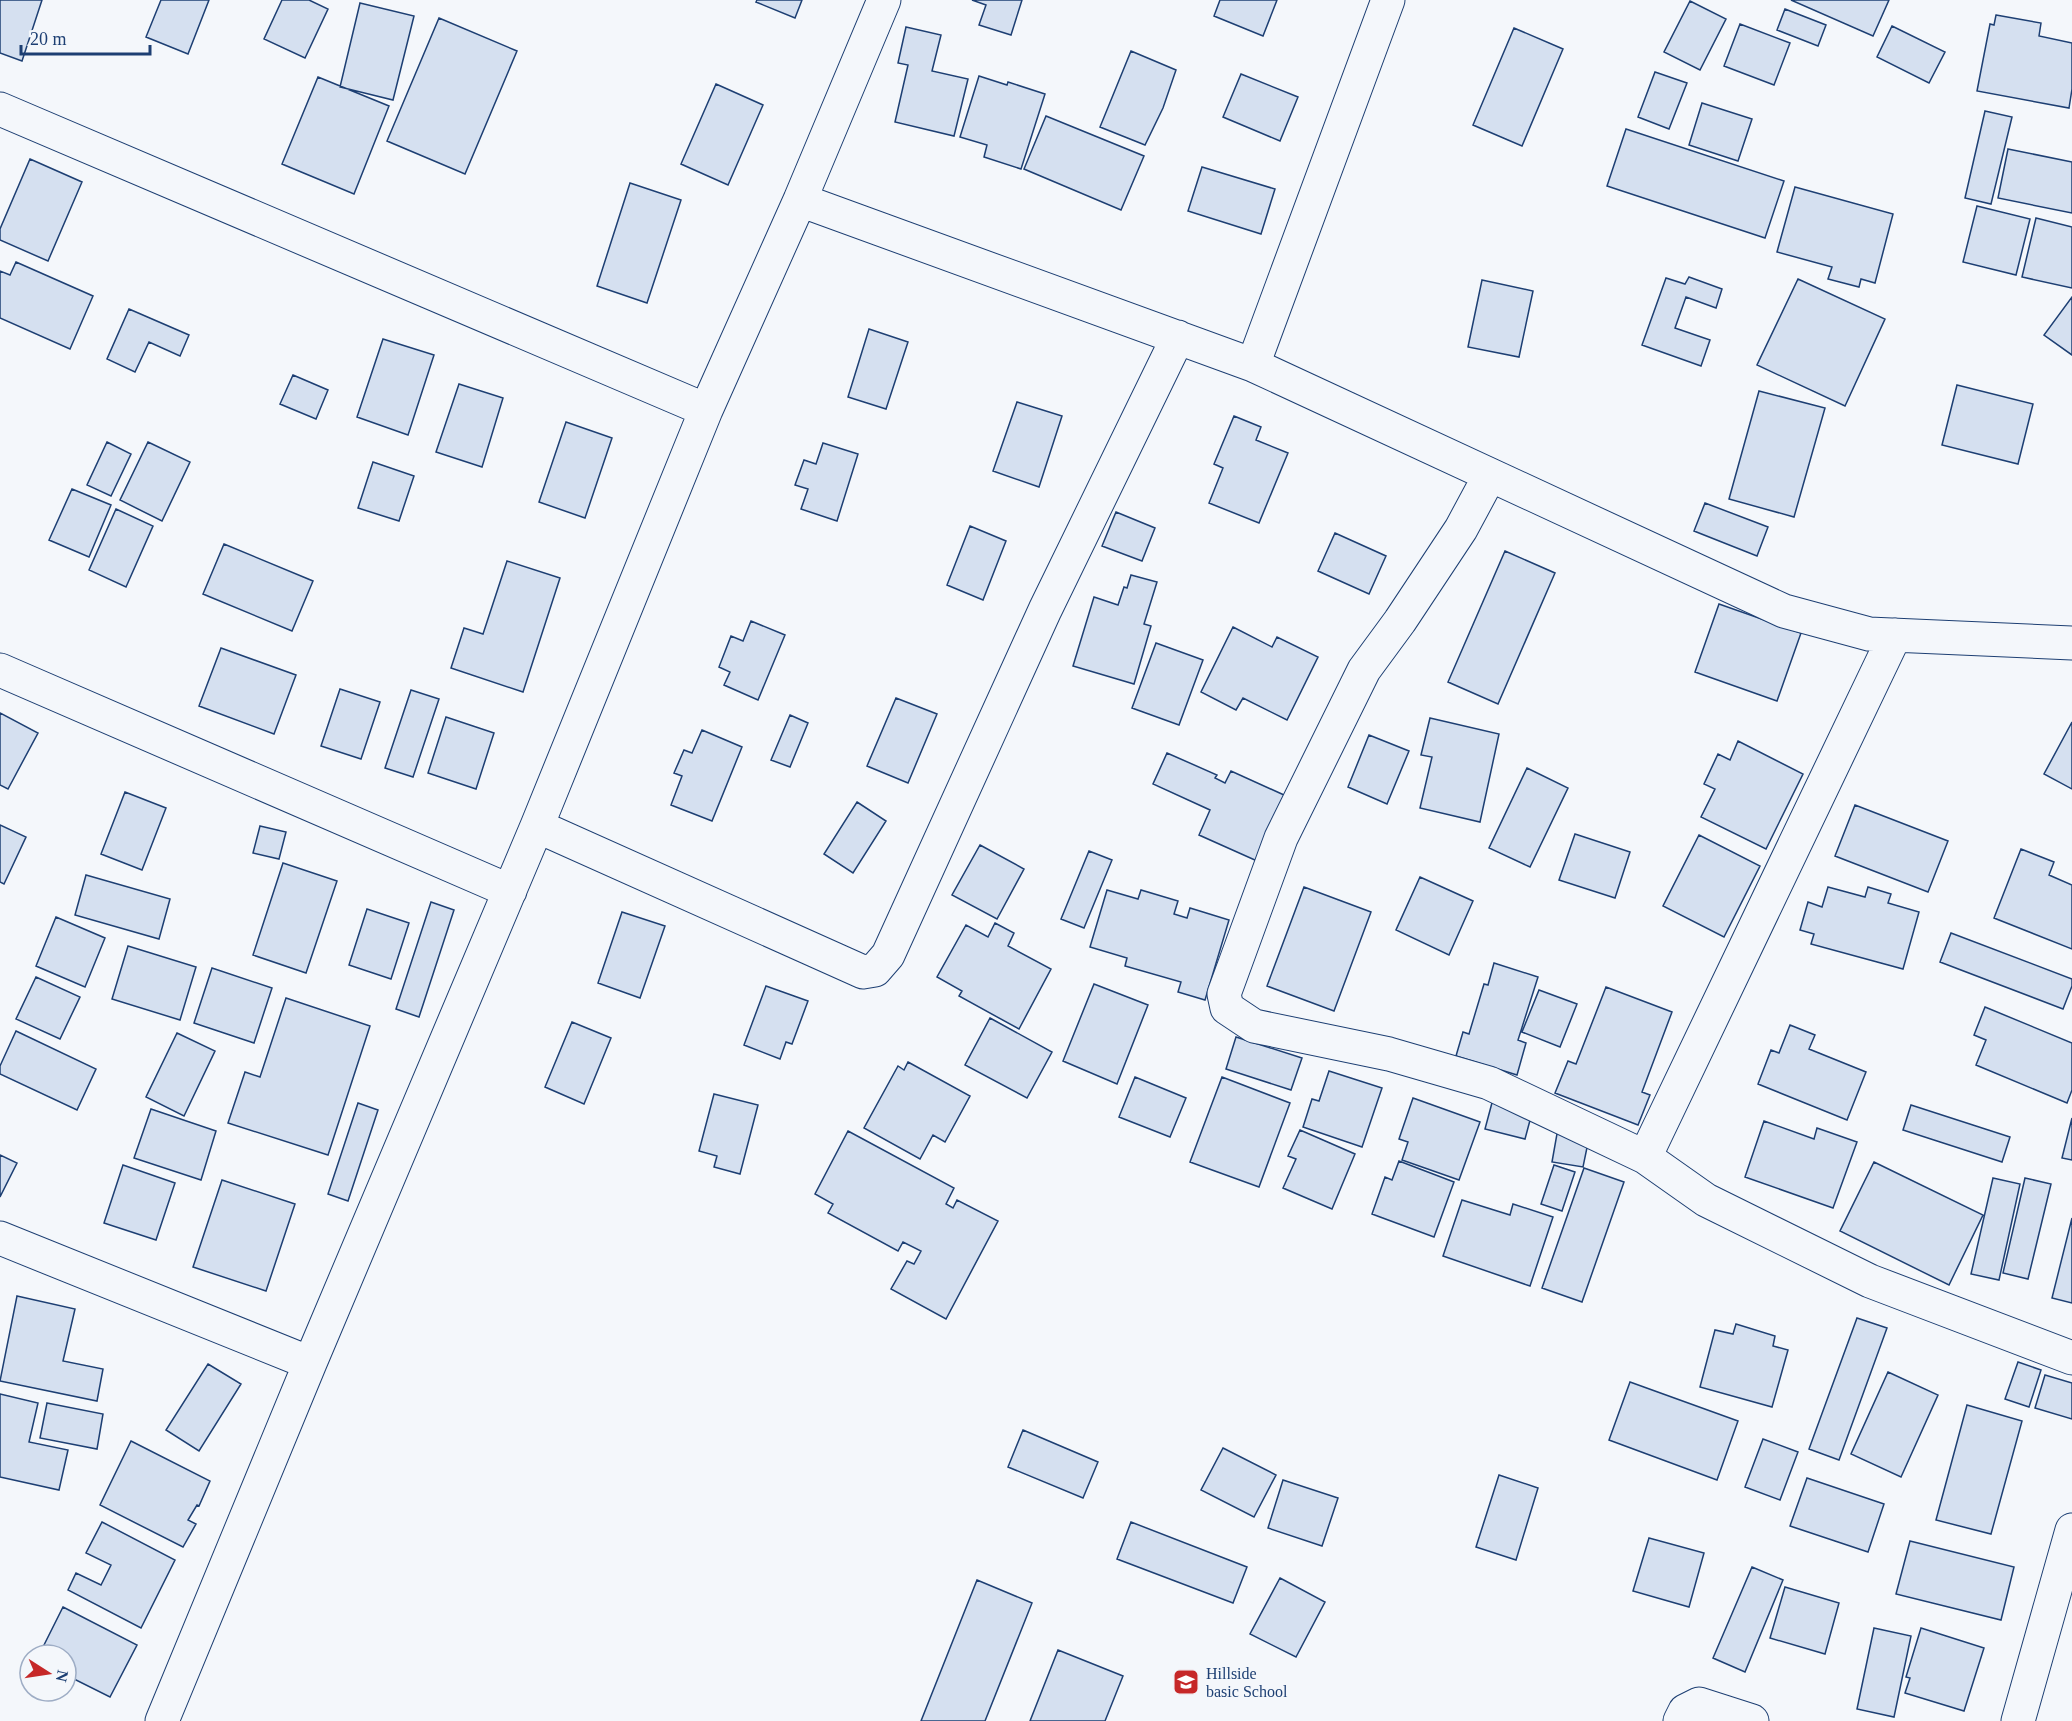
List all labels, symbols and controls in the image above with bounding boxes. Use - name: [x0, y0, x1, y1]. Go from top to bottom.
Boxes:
- scale bar: [21, 18, 150, 56]
- text: 20 m: [30, 29, 67, 49]
- north arrow: [18, 1643, 78, 1703]
- place label: Hillside basic School: [1206, 1665, 1288, 1700]
- school or university icon: Hillside basic School: [1171, 1667, 1201, 1697]
- text: N: [53, 1669, 72, 1684]

